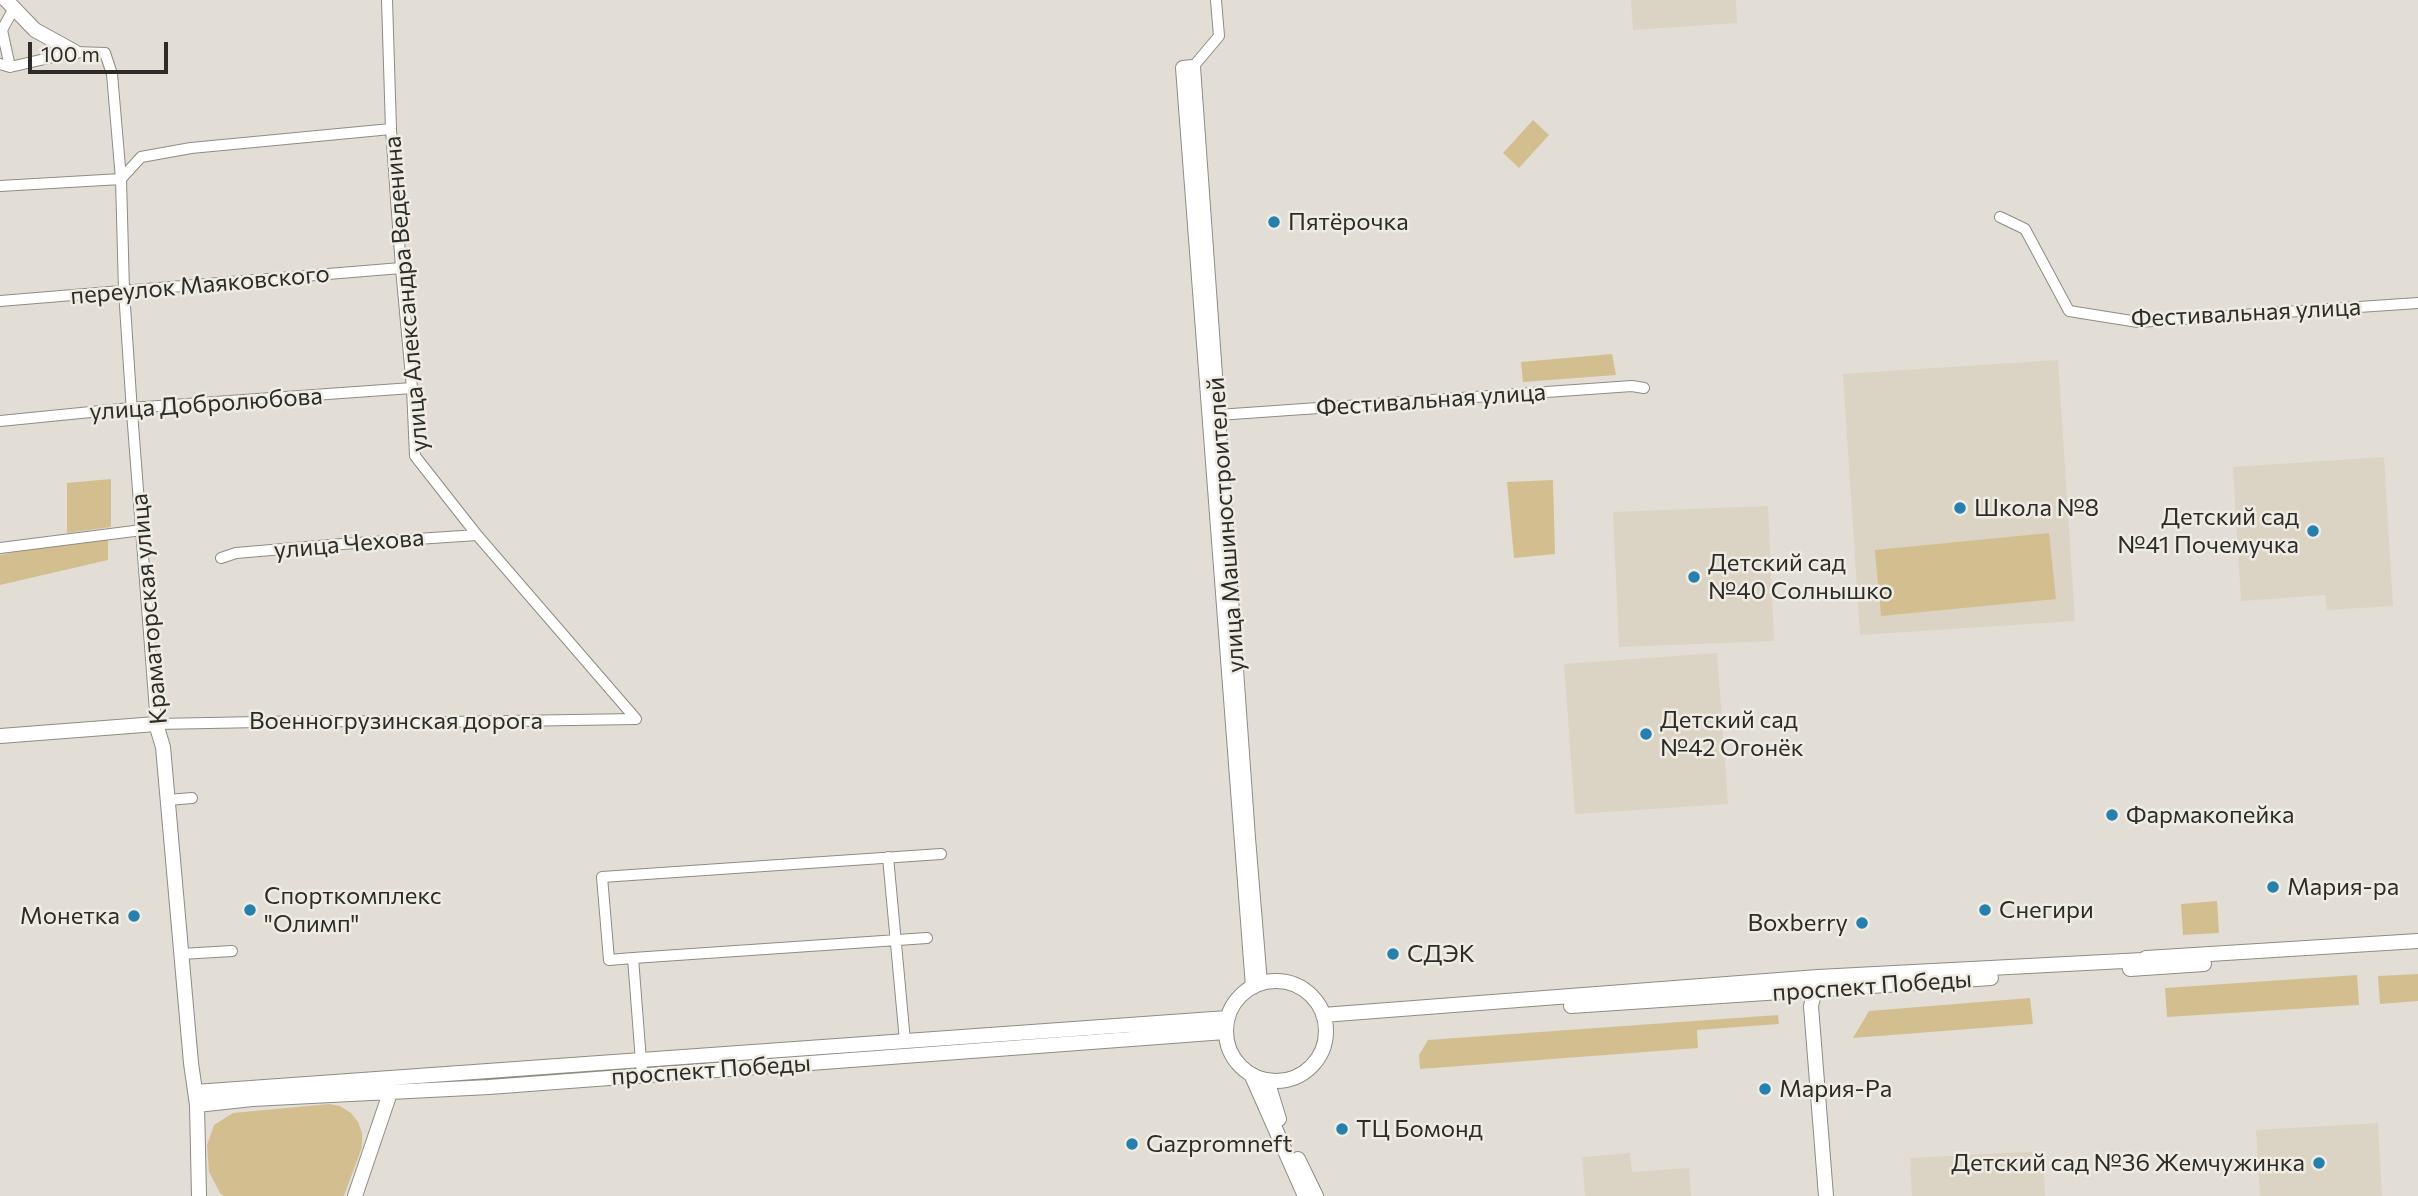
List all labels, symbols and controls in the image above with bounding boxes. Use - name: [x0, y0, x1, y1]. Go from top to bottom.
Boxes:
- scale bar: [32, 28, 172, 72]
- text: 100 m: [41, 41, 100, 66]
- street label: улица Александра Веденина: [378, 135, 434, 453]
- place label: Пятёрочка: [1288, 208, 1409, 236]
- marker: Пятёрочка: [1266, 214, 1282, 230]
- street label: переулок Маяковского: [69, 259, 331, 311]
- street label: Фестивальная улица: [2130, 293, 2362, 333]
- street label: улица Машиностроителей: [1201, 376, 1251, 674]
- street label: Фестивальная улица: [1315, 378, 1547, 422]
- street label: улица Добролюбова: [88, 381, 324, 427]
- street label: Краматорская улица: [125, 492, 173, 726]
- place label: Школа №8: [1974, 494, 2099, 522]
- marker: Школа №8: [1952, 500, 1968, 516]
- place label: Детский сад №41 Почемучка: [2117, 503, 2299, 559]
- street label: улица Чехова: [273, 523, 425, 565]
- marker: Детский сад №41 Почемучка: [2305, 523, 2321, 539]
- place label: Детский сад №40 Солнышко: [1708, 549, 1893, 605]
- marker: Детский сад №40 Солнышко: [1686, 569, 1702, 585]
- place label: Детский сад №42 Огонёк: [1660, 706, 1804, 762]
- street label: Военногрузинская дорога: [249, 707, 543, 735]
- marker: Детский сад №42 Огонёк: [1638, 726, 1654, 742]
- place label: Фармакопейка: [2126, 801, 2295, 829]
- marker: Фармакопейка: [2104, 807, 2120, 823]
- place label: Мария-ра: [2287, 873, 2399, 901]
- marker: Мария-ра: [2265, 879, 2281, 895]
- place label: Спорткомплекс "Олимп": [264, 882, 442, 938]
- place label: Снегири: [1999, 896, 2094, 924]
- place label: Монетка: [20, 902, 120, 930]
- marker: Спорткомплекс "Олимп": [242, 902, 258, 918]
- marker: Снегири: [1977, 902, 1993, 918]
- marker: Монетка: [126, 908, 142, 924]
- place label: Boxberry: [1747, 909, 1848, 937]
- marker: Boxberry: [1854, 915, 1870, 931]
- place label: СДЭК: [1407, 940, 1475, 968]
- marker: СДЭК: [1385, 946, 1401, 962]
- street label: проспект Победы: [1771, 965, 1973, 1007]
- street label: проспект Победы: [610, 1049, 812, 1091]
- place label: Мария-Ра: [1779, 1075, 1892, 1103]
- marker: Мария-Ра: [1757, 1081, 1773, 1097]
- place label: ТЦ Бомонд: [1356, 1115, 1483, 1143]
- marker: ТЦ Бомонд: [1334, 1121, 1350, 1137]
- place label: Gazpromneft: [1146, 1130, 1292, 1158]
- marker: Gazpromneft: [1124, 1136, 1140, 1152]
- place label: Детский сад №36 Жемчужинка: [1951, 1149, 2305, 1177]
- marker: Детский сад №36 Жемчужинка: [2311, 1155, 2327, 1171]

